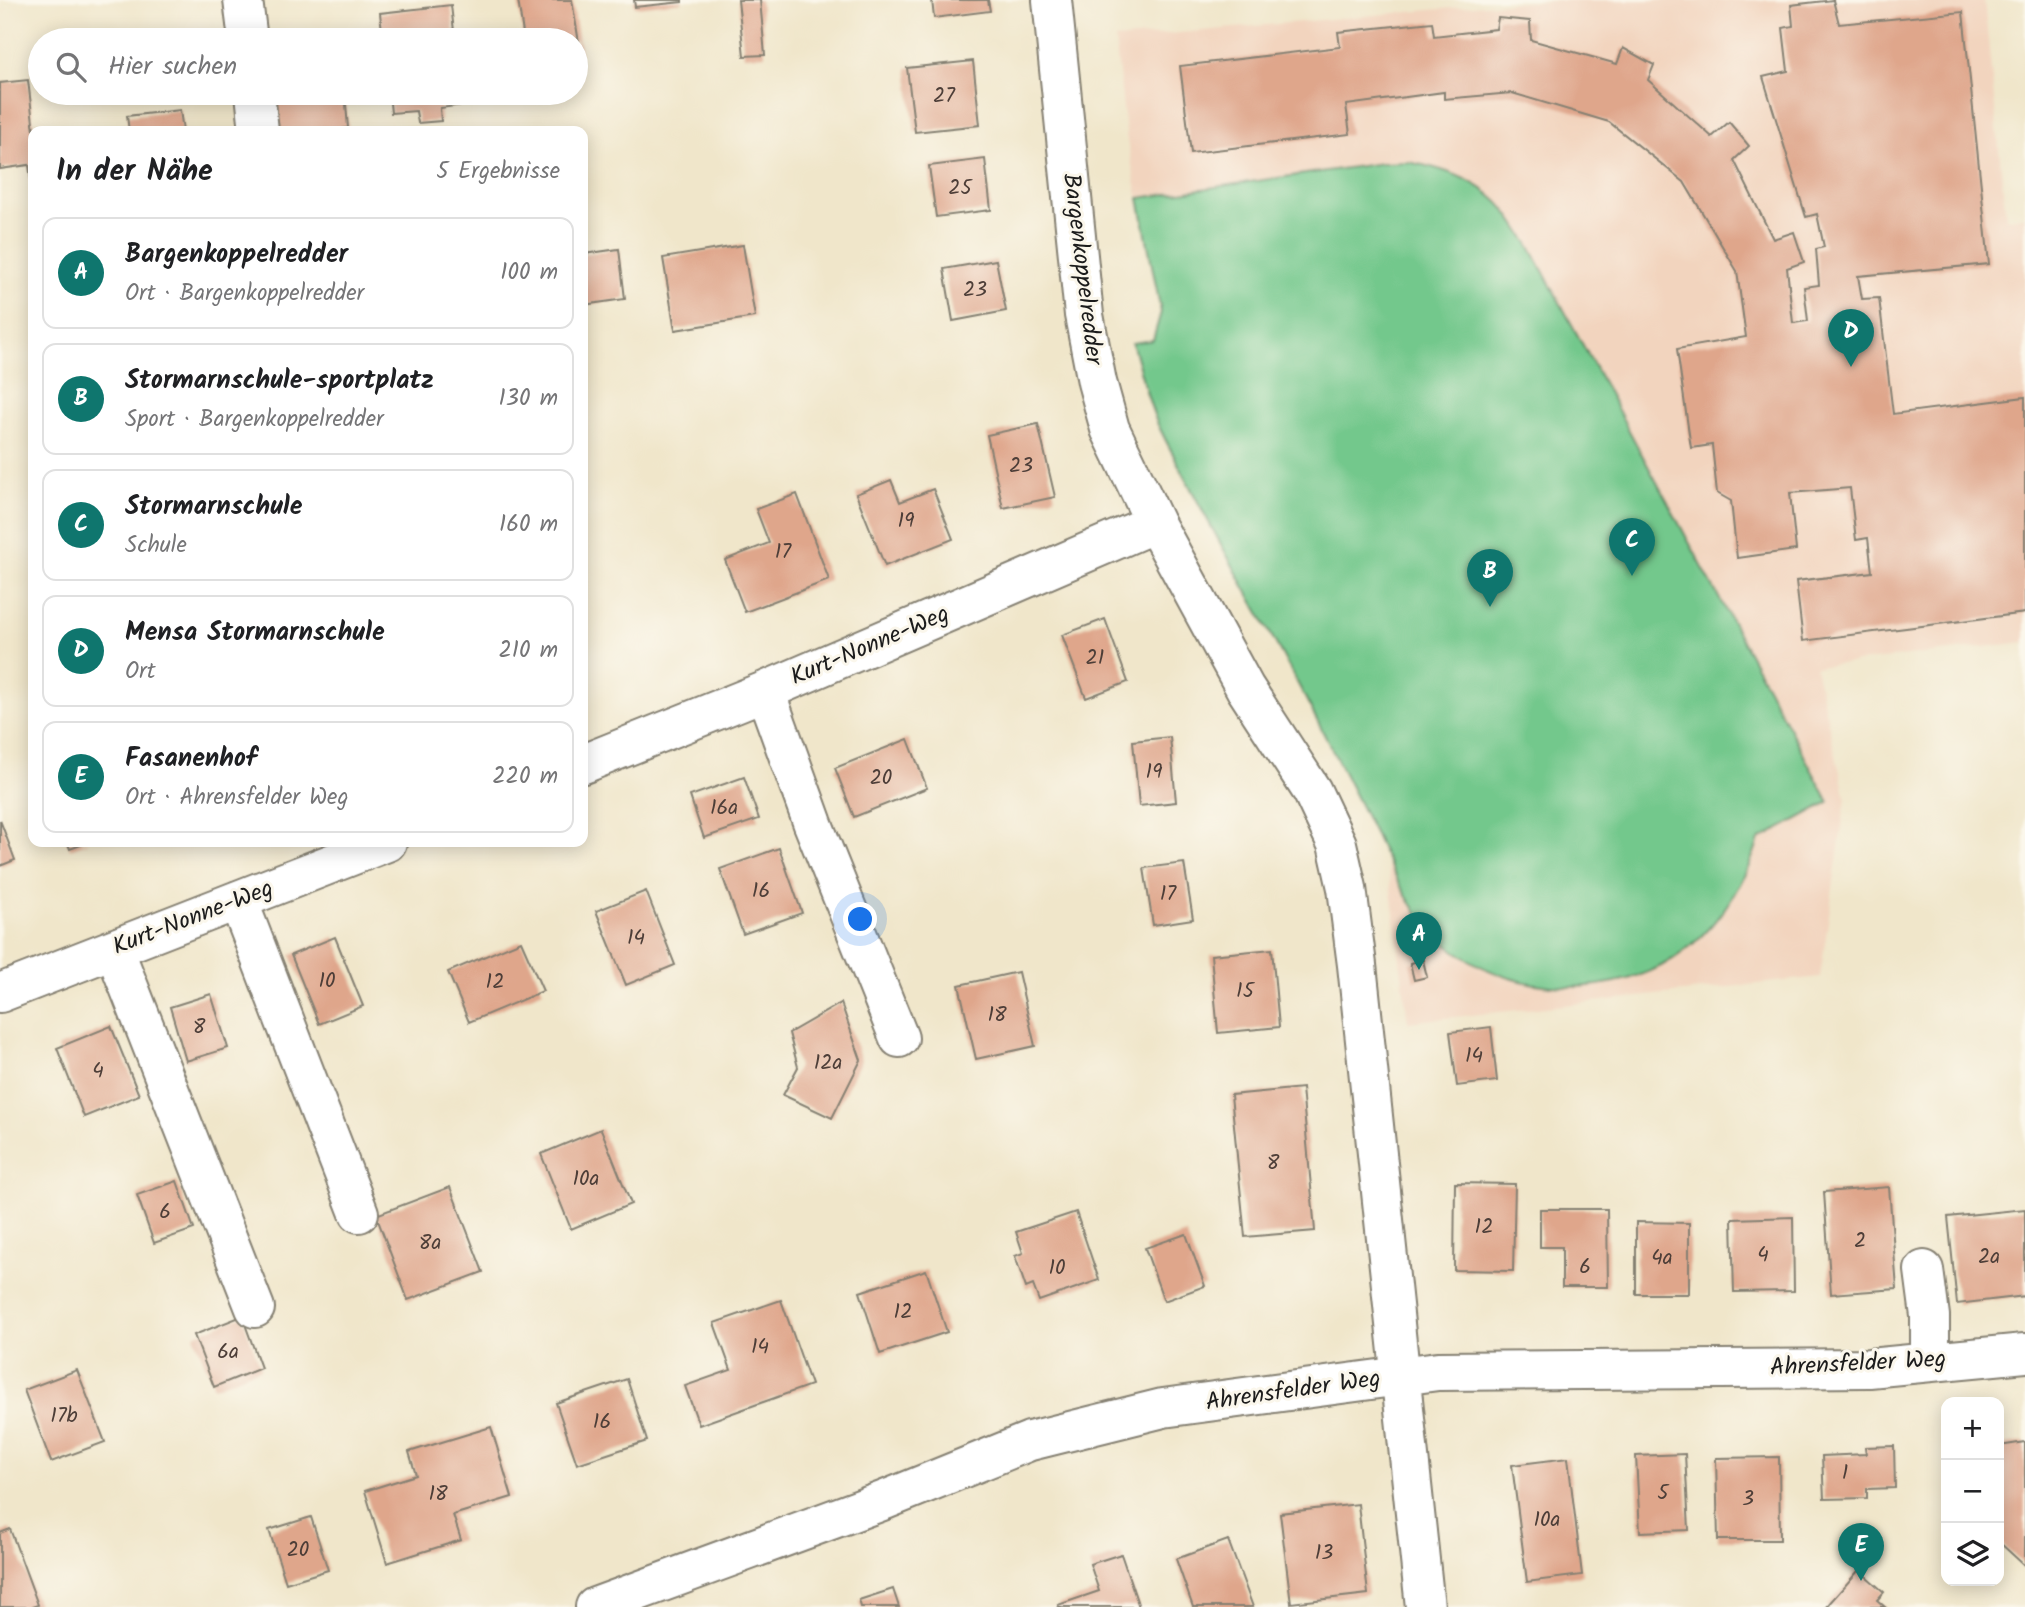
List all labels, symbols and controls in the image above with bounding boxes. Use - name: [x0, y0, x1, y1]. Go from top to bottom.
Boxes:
- search box: [28, 28, 588, 105]
- text: Hier suchen: [108, 46, 237, 88]
- icon: search: [52, 48, 90, 86]
- house number: 27: [933, 80, 956, 113]
- text: In der Nähe: [56, 148, 213, 196]
- text: 5 Ergebnisse: [436, 154, 560, 190]
- street label: Bargenkoppelredder: [1051, 171, 1113, 369]
- house number: 25: [948, 172, 973, 205]
- text: Bargenkoppelredder: [125, 234, 348, 276]
- text: A: [74, 255, 88, 291]
- text: 100 m: [500, 255, 558, 291]
- house number: 23: [963, 274, 987, 307]
- text: Ort · Bargenkoppelredder: [125, 276, 364, 312]
- pin: D: [1828, 309, 1874, 367]
- text: Stormarnschule-sportplatz: [125, 360, 434, 402]
- text: B: [74, 381, 88, 417]
- text: 130 m: [499, 381, 558, 417]
- text: Sport · Bargenkoppelredder: [125, 402, 384, 438]
- house number: 23: [1009, 450, 1033, 483]
- text: Stormarnschule: [125, 486, 302, 528]
- house number: 19: [898, 505, 914, 538]
- text: C: [74, 507, 88, 543]
- text: 160 m: [499, 507, 558, 543]
- pin: C: [1609, 518, 1655, 576]
- text: Schule: [125, 528, 187, 564]
- house number: 17: [775, 536, 792, 569]
- pin: B: [1467, 549, 1513, 607]
- street label: Kurt-Nonne-Weg: [784, 595, 956, 697]
- text: Mensa Stormarnschule: [125, 612, 385, 654]
- text: D: [73, 633, 89, 669]
- text: 210 m: [498, 633, 558, 669]
- house number: 21: [1086, 642, 1104, 675]
- text: Ort: [125, 654, 156, 690]
- text: Fasanenhof: [125, 738, 257, 780]
- house number: 19: [1146, 756, 1162, 789]
- text: E: [75, 759, 87, 795]
- text: 220 m: [492, 759, 558, 795]
- house number: 20: [870, 762, 892, 795]
- text: Ort · Ahrensfelder Weg: [125, 780, 348, 816]
- house number: 16a: [710, 792, 738, 825]
- street label: Kurt-Nonne-Weg: [107, 869, 279, 967]
- house number: 16: [752, 875, 770, 908]
- house number: 17: [1160, 878, 1177, 911]
- your location: [843, 902, 877, 936]
- pin: A: [1396, 912, 1442, 970]
- house number: 14: [627, 922, 645, 955]
- house number: 10: [318, 965, 336, 998]
- house number: 12: [486, 966, 504, 999]
- house number: 15: [1236, 975, 1256, 1008]
- house number: 18: [987, 999, 1007, 1032]
- house number: 8: [193, 1011, 206, 1044]
- house number: 14: [1465, 1040, 1483, 1073]
- house number: 12a: [814, 1047, 842, 1080]
- house number: 4: [92, 1055, 104, 1088]
- house number: 8: [1267, 1147, 1280, 1180]
- house number: 10a: [573, 1163, 599, 1196]
- house number: 6: [159, 1196, 171, 1229]
- house number: 12: [1475, 1211, 1493, 1244]
- house number: 2: [1854, 1225, 1866, 1258]
- house number: 8a: [419, 1227, 441, 1260]
- house number: 4: [1757, 1239, 1769, 1272]
- house number: 2a: [1978, 1241, 2000, 1274]
- house number: 4a: [1651, 1242, 1673, 1275]
- house number: 6: [1579, 1251, 1591, 1284]
- house number: 10: [1048, 1252, 1066, 1285]
- house number: 12: [894, 1296, 912, 1329]
- house number: 14: [751, 1331, 769, 1364]
- house number: 6a: [217, 1336, 239, 1369]
- street label: Ahrensfelder Weg: [1769, 1340, 1947, 1388]
- street label: Ahrensfelder Weg: [1203, 1359, 1383, 1423]
- map controls: [1941, 1397, 2004, 1586]
- button: +: [1941, 1397, 2004, 1460]
- house number: 17b: [50, 1400, 78, 1433]
- house number: 16: [593, 1406, 611, 1439]
- house number: 1: [1842, 1457, 1848, 1490]
- button: −: [1941, 1460, 2004, 1523]
- house number: 5: [1657, 1477, 1670, 1510]
- house number: 18: [428, 1478, 448, 1511]
- house number: 3: [1742, 1483, 1754, 1516]
- house number: 10a: [1534, 1504, 1560, 1537]
- pin: E: [1838, 1523, 1884, 1581]
- button: layers: [1941, 1523, 2004, 1586]
- house number: 20: [287, 1534, 309, 1567]
- house number: 13: [1315, 1537, 1333, 1570]

